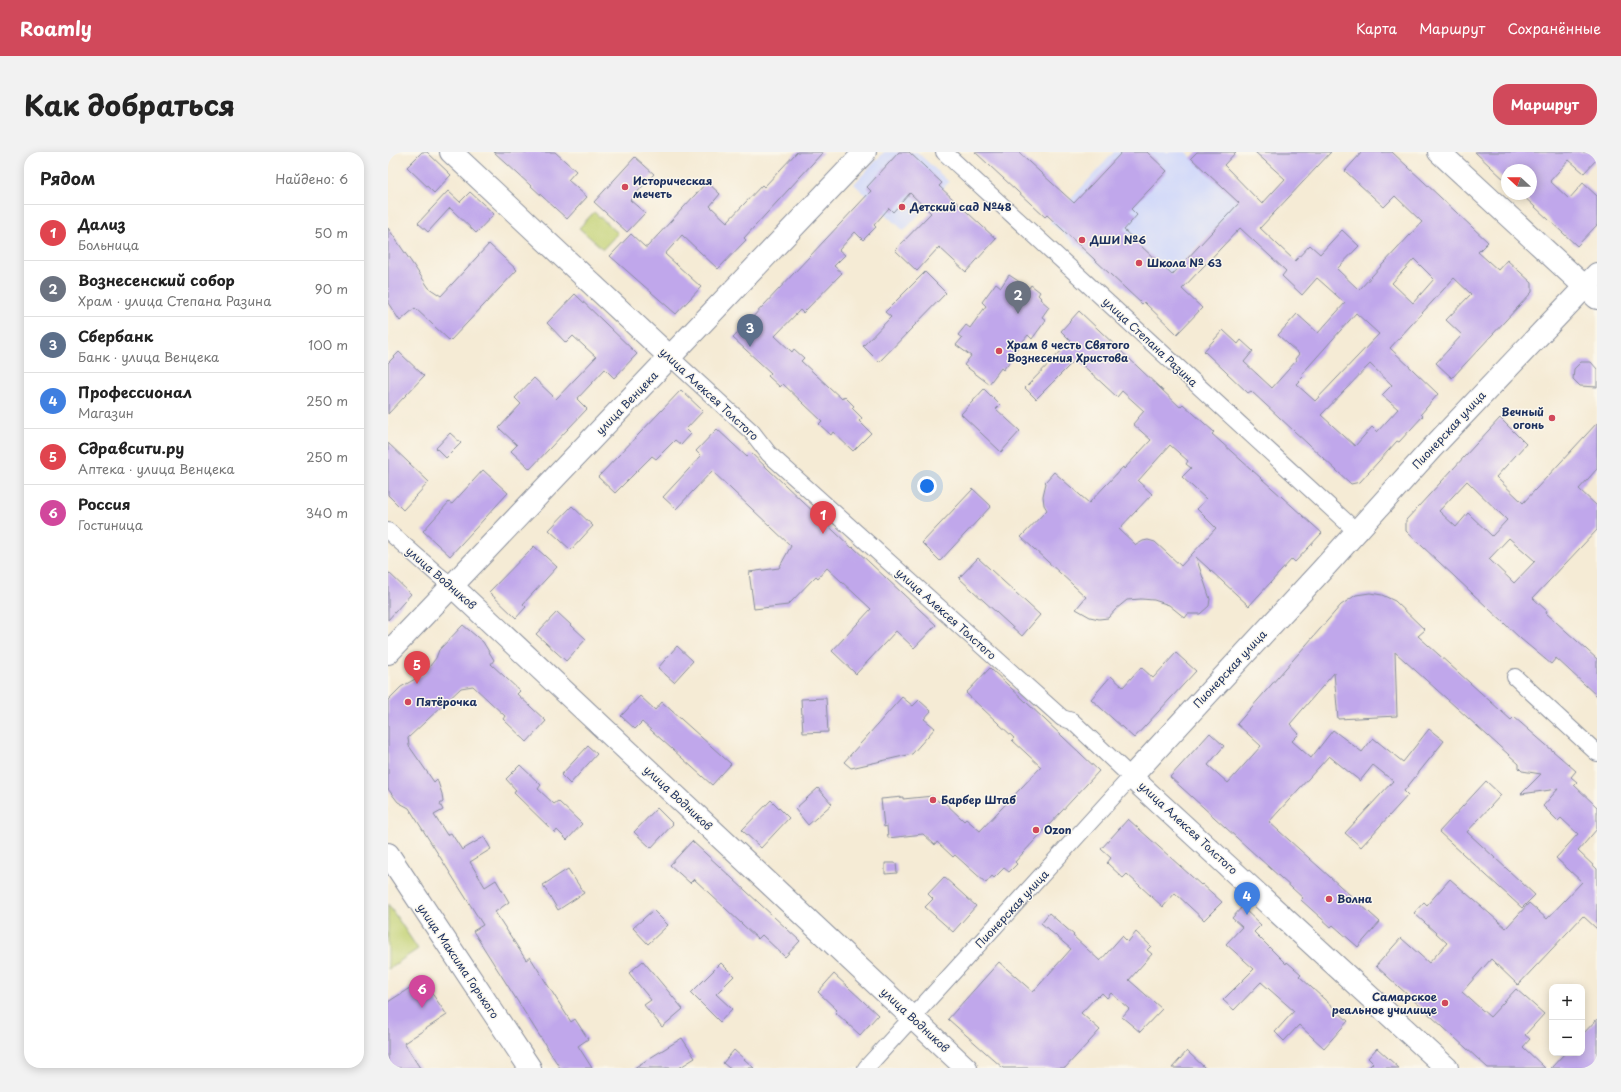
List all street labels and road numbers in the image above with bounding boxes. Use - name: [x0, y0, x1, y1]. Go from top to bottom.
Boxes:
- street label: улица Степана Разина: [1099, 293, 1202, 390]
- street label: улица Алексея Толстого: [656, 343, 763, 444]
- street label: улица Венцека: [592, 367, 662, 438]
- street label: Пионерская улица: [1408, 387, 1489, 472]
- street label: улица Водников: [402, 542, 480, 613]
- street label: улица Алексея Толстого: [892, 564, 1000, 663]
- street label: Пионерская улица: [1189, 626, 1270, 711]
- street label: улица Водников: [640, 761, 717, 834]
- street label: улица Алексея Толстого: [1135, 777, 1242, 878]
- street label: Пионерская улица: [971, 866, 1052, 951]
- street label: улица Максима Горького: [413, 900, 503, 1022]
- street label: улица Водников: [877, 983, 954, 1056]

